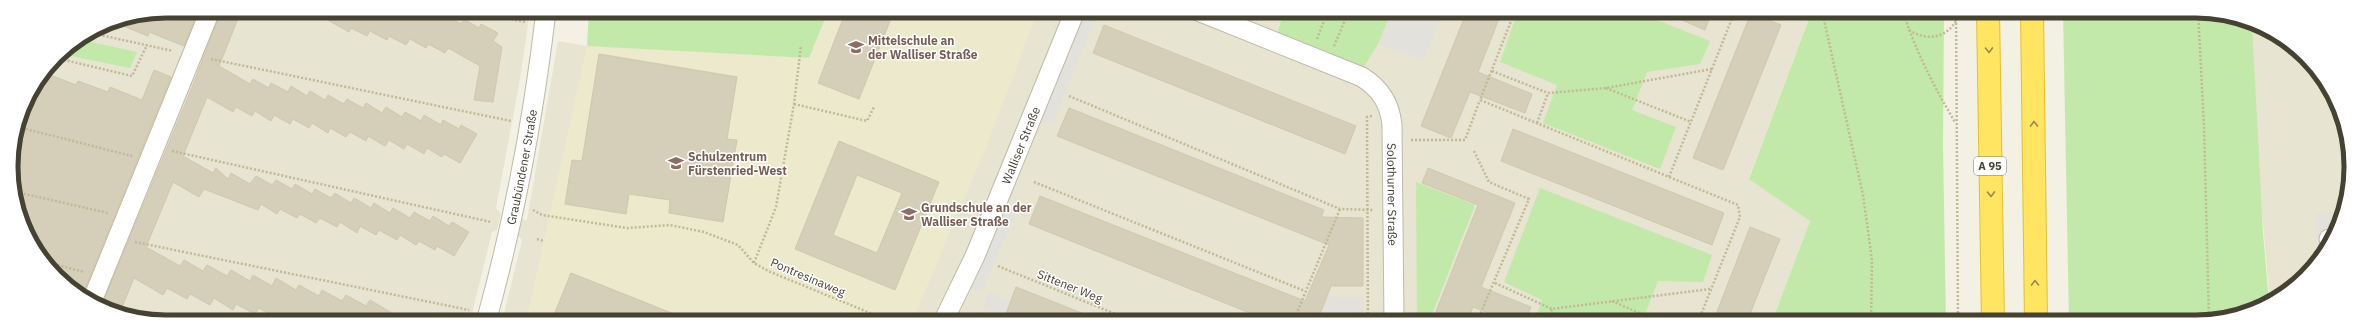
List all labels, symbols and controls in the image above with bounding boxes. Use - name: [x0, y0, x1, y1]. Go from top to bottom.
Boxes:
- place label: Mittelschule an der Walliser Straße: [868, 33, 978, 62]
- school or university icon: Mittelschule an der Walliser Straße: [847, 38, 865, 56]
- one-way arrow: [1984, 47, 1993, 53]
- street label: Walliser Straße: [998, 104, 1043, 186]
- street label: Graubündener Straße: [503, 108, 540, 226]
- one-way arrow: [2029, 121, 2038, 127]
- street label: Solothurner Straße: [1385, 143, 1401, 246]
- place label: Schulzentrum Fürstenried-West: [688, 149, 787, 178]
- school or university icon: Schulzentrum Fürstenried-West: [667, 154, 685, 172]
- road number: A 95: [1974, 157, 2006, 175]
- one-way arrow: [1987, 191, 1995, 197]
- place label: Grundschule an der Walliser Straße: [921, 200, 1032, 229]
- school or university icon: Grundschule an der Walliser Straße: [900, 205, 918, 223]
- street label: Pontresinaweg: [768, 255, 848, 300]
- street label: Sittener Weg: [1035, 266, 1105, 306]
- one-way arrow: [2031, 280, 2039, 286]

